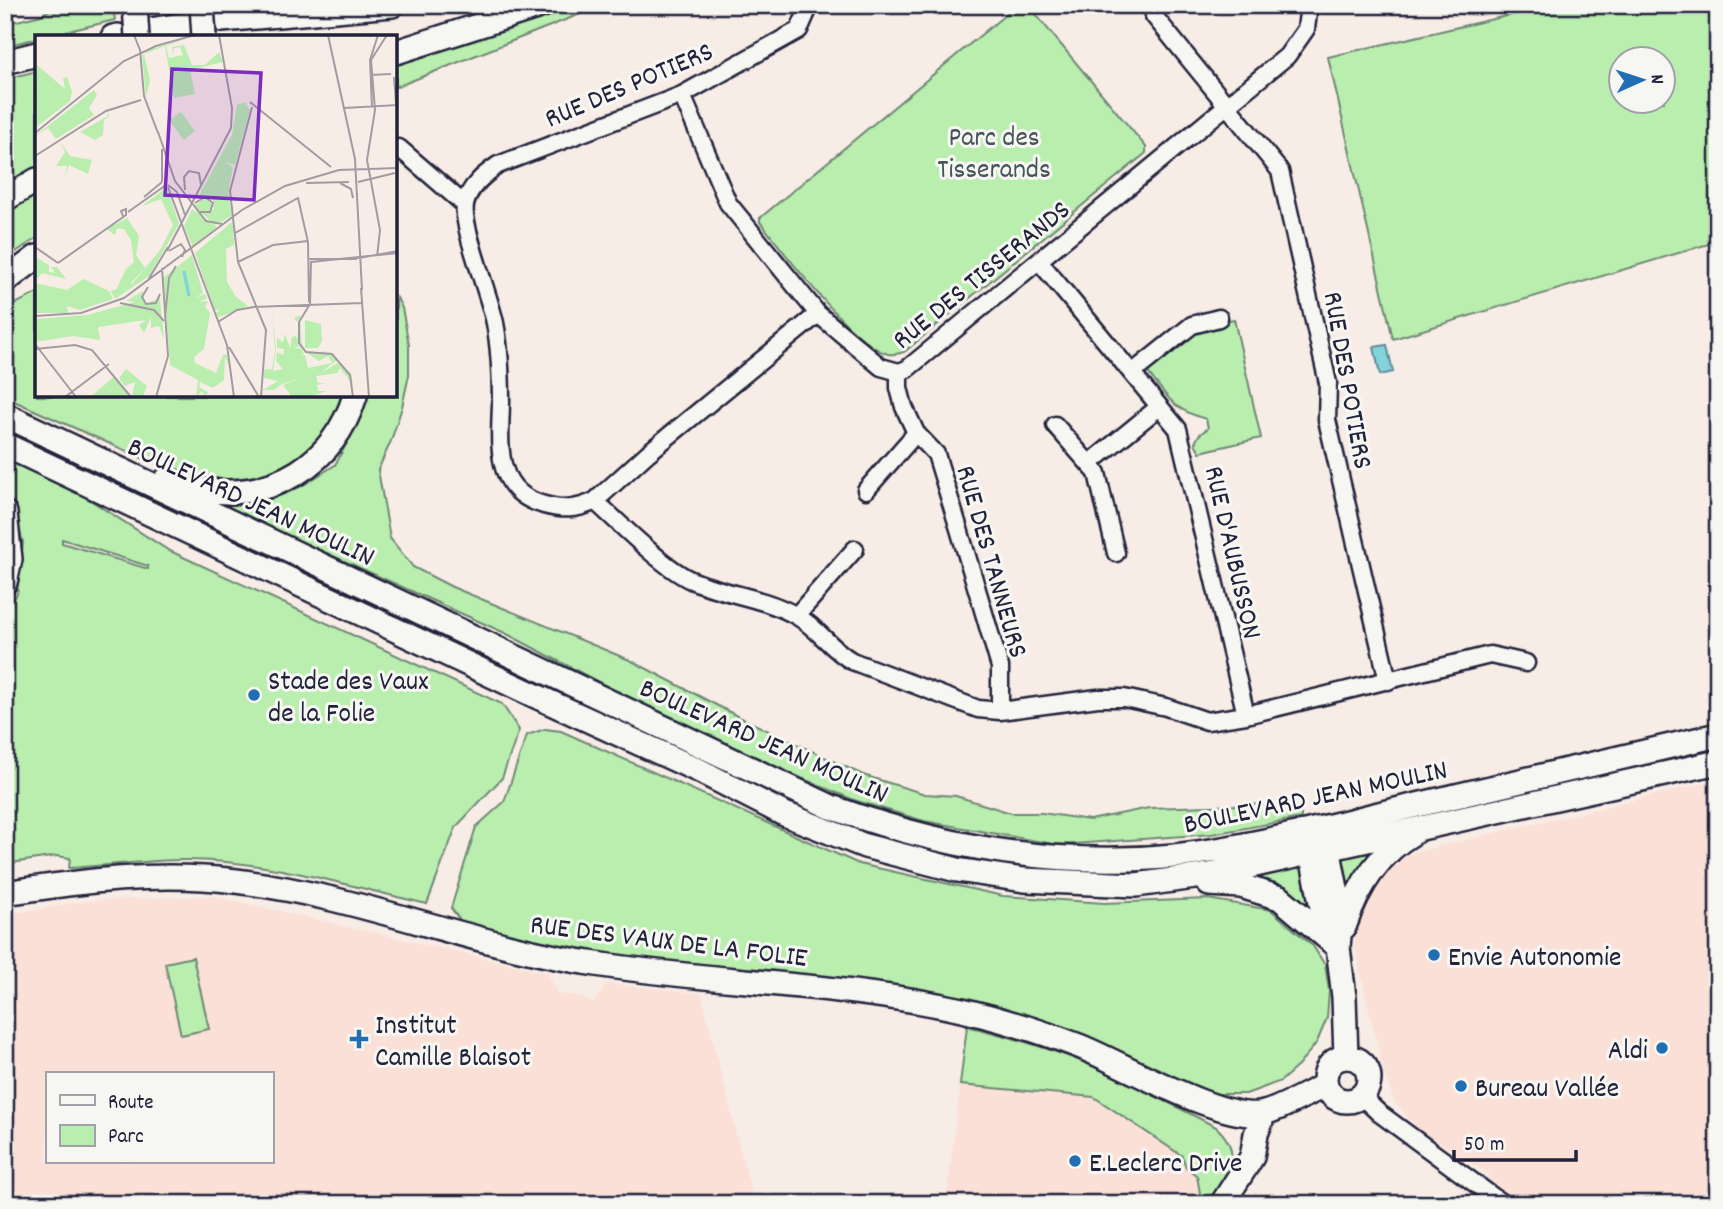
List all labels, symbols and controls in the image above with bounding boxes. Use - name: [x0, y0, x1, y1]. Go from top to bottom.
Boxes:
- street label: RUE DES POTIERS: [540, 34, 720, 141]
- inset map: [35, 35, 397, 397]
- north arrow: [1608, 46, 1678, 116]
- text: N: [1642, 74, 1669, 85]
- park label: Parc des Tisserands: [937, 120, 1051, 192]
- street label: RUE DES TISSERANDS: [885, 192, 1081, 361]
- street label: RUE DES POTIERS: [1310, 289, 1380, 473]
- street label: BOULEVARD JEAN MOULIN: [120, 430, 380, 579]
- street label: RUE DES TANNEURS: [943, 461, 1036, 663]
- street label: RUE D'AUBUSSON: [1191, 463, 1269, 644]
- place label: Stade des Vaux de la Folie: [268, 664, 428, 736]
- street label: BOULEVARD JEAN MOULIN: [632, 671, 894, 816]
- marker: Stade des Vaux de la Folie: [246, 687, 262, 703]
- street label: BOULEVARD JEAN MOULIN: [1180, 752, 1452, 847]
- street label: RUE DES VAUX DE LA FOLIE: [528, 907, 809, 981]
- place label: Envie Autonomie: [1448, 940, 1621, 980]
- marker: Envie Autonomie: [1426, 947, 1442, 963]
- place label: Institut Camille Blaisot: [375, 1008, 531, 1080]
- marker: Institut Camille Blaisot: [349, 1029, 369, 1049]
- place label: Aldi: [1608, 1033, 1648, 1073]
- marker: Aldi: [1654, 1040, 1670, 1056]
- place label: Bureau Vallée: [1475, 1071, 1619, 1111]
- legend: [46, 1072, 273, 1164]
- marker: Bureau Vallée: [1453, 1078, 1469, 1094]
- text: Route: [108, 1089, 154, 1119]
- scale bar: [1454, 1118, 1576, 1162]
- text: Parc: [108, 1123, 144, 1153]
- text: 50 m: [1464, 1131, 1504, 1161]
- place label: E.Leclerc Drive: [1089, 1146, 1242, 1186]
- marker: E.Leclerc Drive: [1067, 1153, 1083, 1169]

